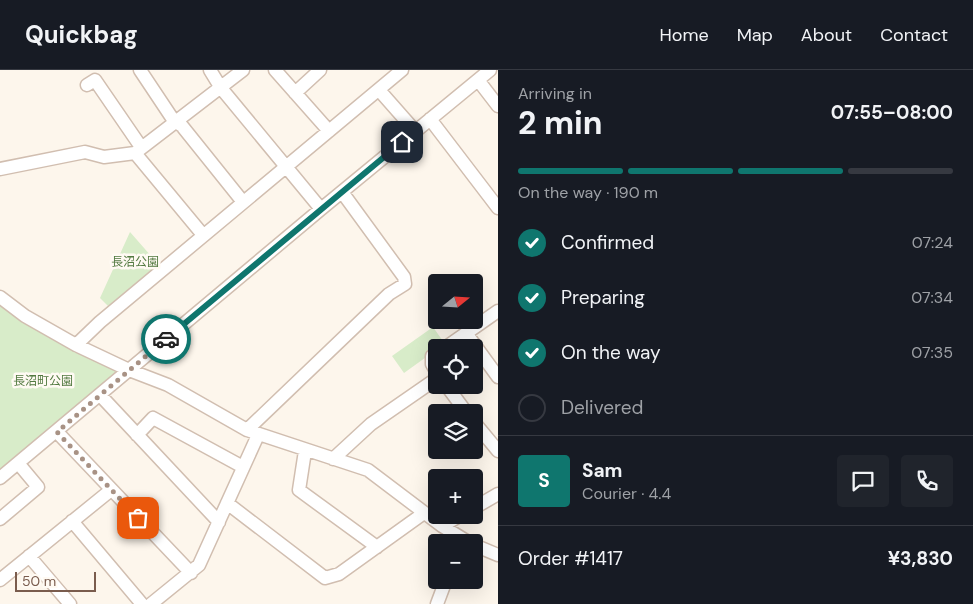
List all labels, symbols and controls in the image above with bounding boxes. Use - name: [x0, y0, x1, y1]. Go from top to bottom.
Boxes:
- text: Quickbag: [25, 19, 138, 50]
- text: Home: [659, 23, 709, 47]
- text: Map: [737, 23, 773, 47]
- text: About: [801, 23, 852, 47]
- text: Contact: [880, 23, 948, 47]
- text: Arriving in: [518, 83, 592, 104]
- text: 07:55–08:00: [831, 100, 953, 125]
- text: 2 min: [518, 102, 603, 144]
- pin: [381, 121, 423, 163]
- icon: home: [388, 128, 416, 156]
- text: On the way · 190 m: [518, 182, 658, 203]
- icon: check: [518, 229, 546, 257]
- text: Confirmed: [561, 230, 654, 255]
- text: 07:24: [912, 232, 953, 253]
- park label: 長沼公園: [111, 254, 159, 270]
- north arrow: [428, 274, 482, 329]
- map controls: [428, 274, 483, 589]
- icon: check: [518, 284, 546, 312]
- text: Preparing: [561, 285, 645, 310]
- text: 07:34: [911, 287, 953, 308]
- courier: [141, 314, 191, 364]
- icon: car: [152, 325, 180, 353]
- button: locate: [428, 339, 483, 394]
- icon: check: [518, 339, 546, 367]
- text: On the way: [561, 340, 661, 365]
- text: 07:35: [911, 342, 953, 363]
- park label: 長沼町公園: [13, 373, 73, 389]
- text: Delivered: [561, 395, 643, 420]
- button: layers: [428, 404, 483, 459]
- button: chat: [837, 455, 889, 507]
- button: phone: [901, 455, 953, 507]
- text: Sam: [582, 458, 623, 483]
- text: S: [538, 468, 550, 493]
- button: +: [428, 469, 483, 524]
- text: Courier · 4.4: [582, 483, 671, 504]
- pin: [117, 497, 159, 539]
- icon: bag: [124, 504, 152, 532]
- button: −: [428, 534, 483, 589]
- text: Order #1417: [518, 546, 623, 571]
- text: ¥3,830: [888, 546, 953, 571]
- scale bar: [15, 569, 96, 592]
- text: 50 m: [22, 572, 56, 590]

